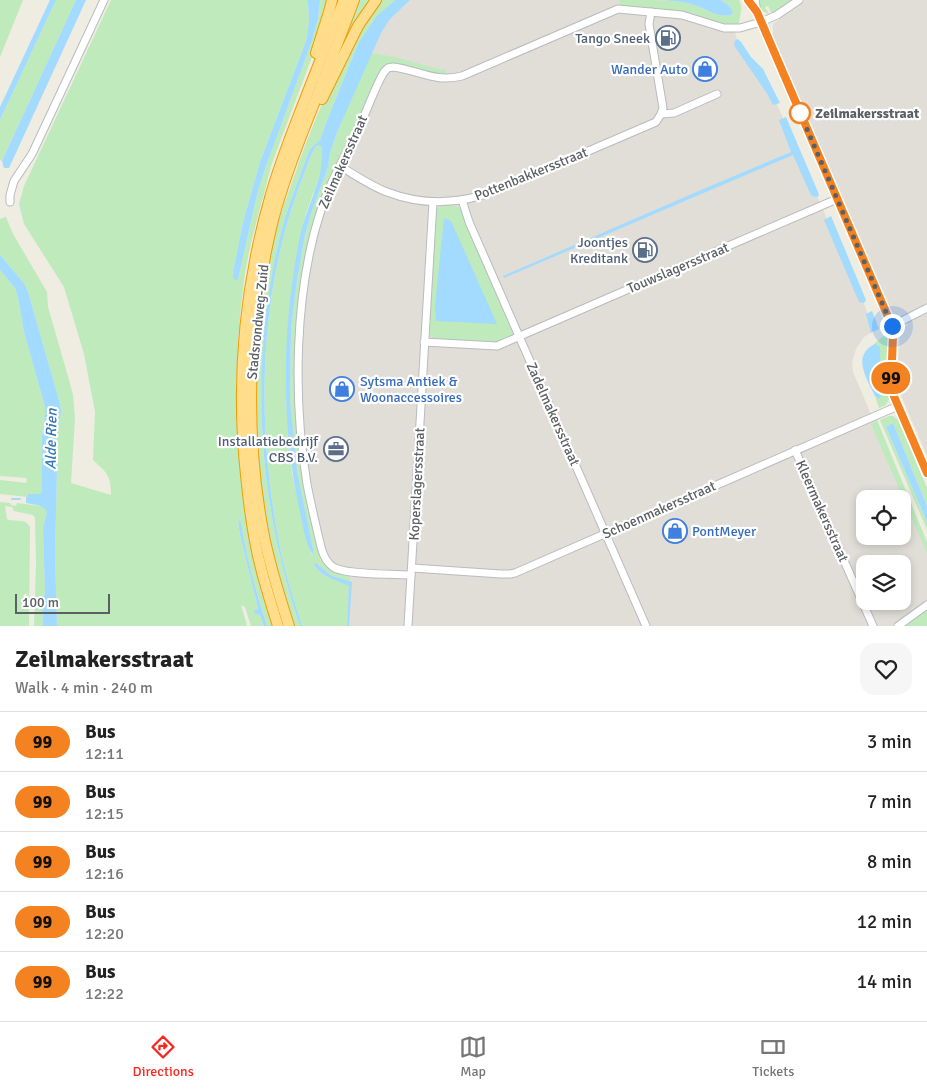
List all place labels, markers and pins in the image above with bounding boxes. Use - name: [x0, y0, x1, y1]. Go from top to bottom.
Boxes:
- fuel station icon: Tango Sneek: [655, 25, 681, 51]
- place label: Tango Sneek: [575, 30, 650, 47]
- shop icon: Wander Auto: [692, 56, 718, 82]
- place label: Wander Auto: [611, 61, 688, 78]
- marker: Zeilmakersstraat: [789, 102, 811, 124]
- place label: Zeilmakersstraat: [815, 105, 920, 122]
- place label: Joontjes Kreditank: [570, 234, 628, 267]
- fuel station icon: Joontjes Kreditank: [632, 237, 658, 263]
- place label: Sytsma Antiek & Woonaccessoires: [360, 373, 462, 406]
- shop icon: Sytsma Antiek & Woonaccessoires: [329, 376, 355, 402]
- place label: Installatiebedrijf CBS B.V.: [218, 433, 319, 466]
- office icon: Installatiebedrijf CBS B.V.: [323, 436, 349, 462]
- shop icon: PontMeyer: [662, 518, 688, 544]
- place label: PontMeyer: [692, 523, 757, 540]

